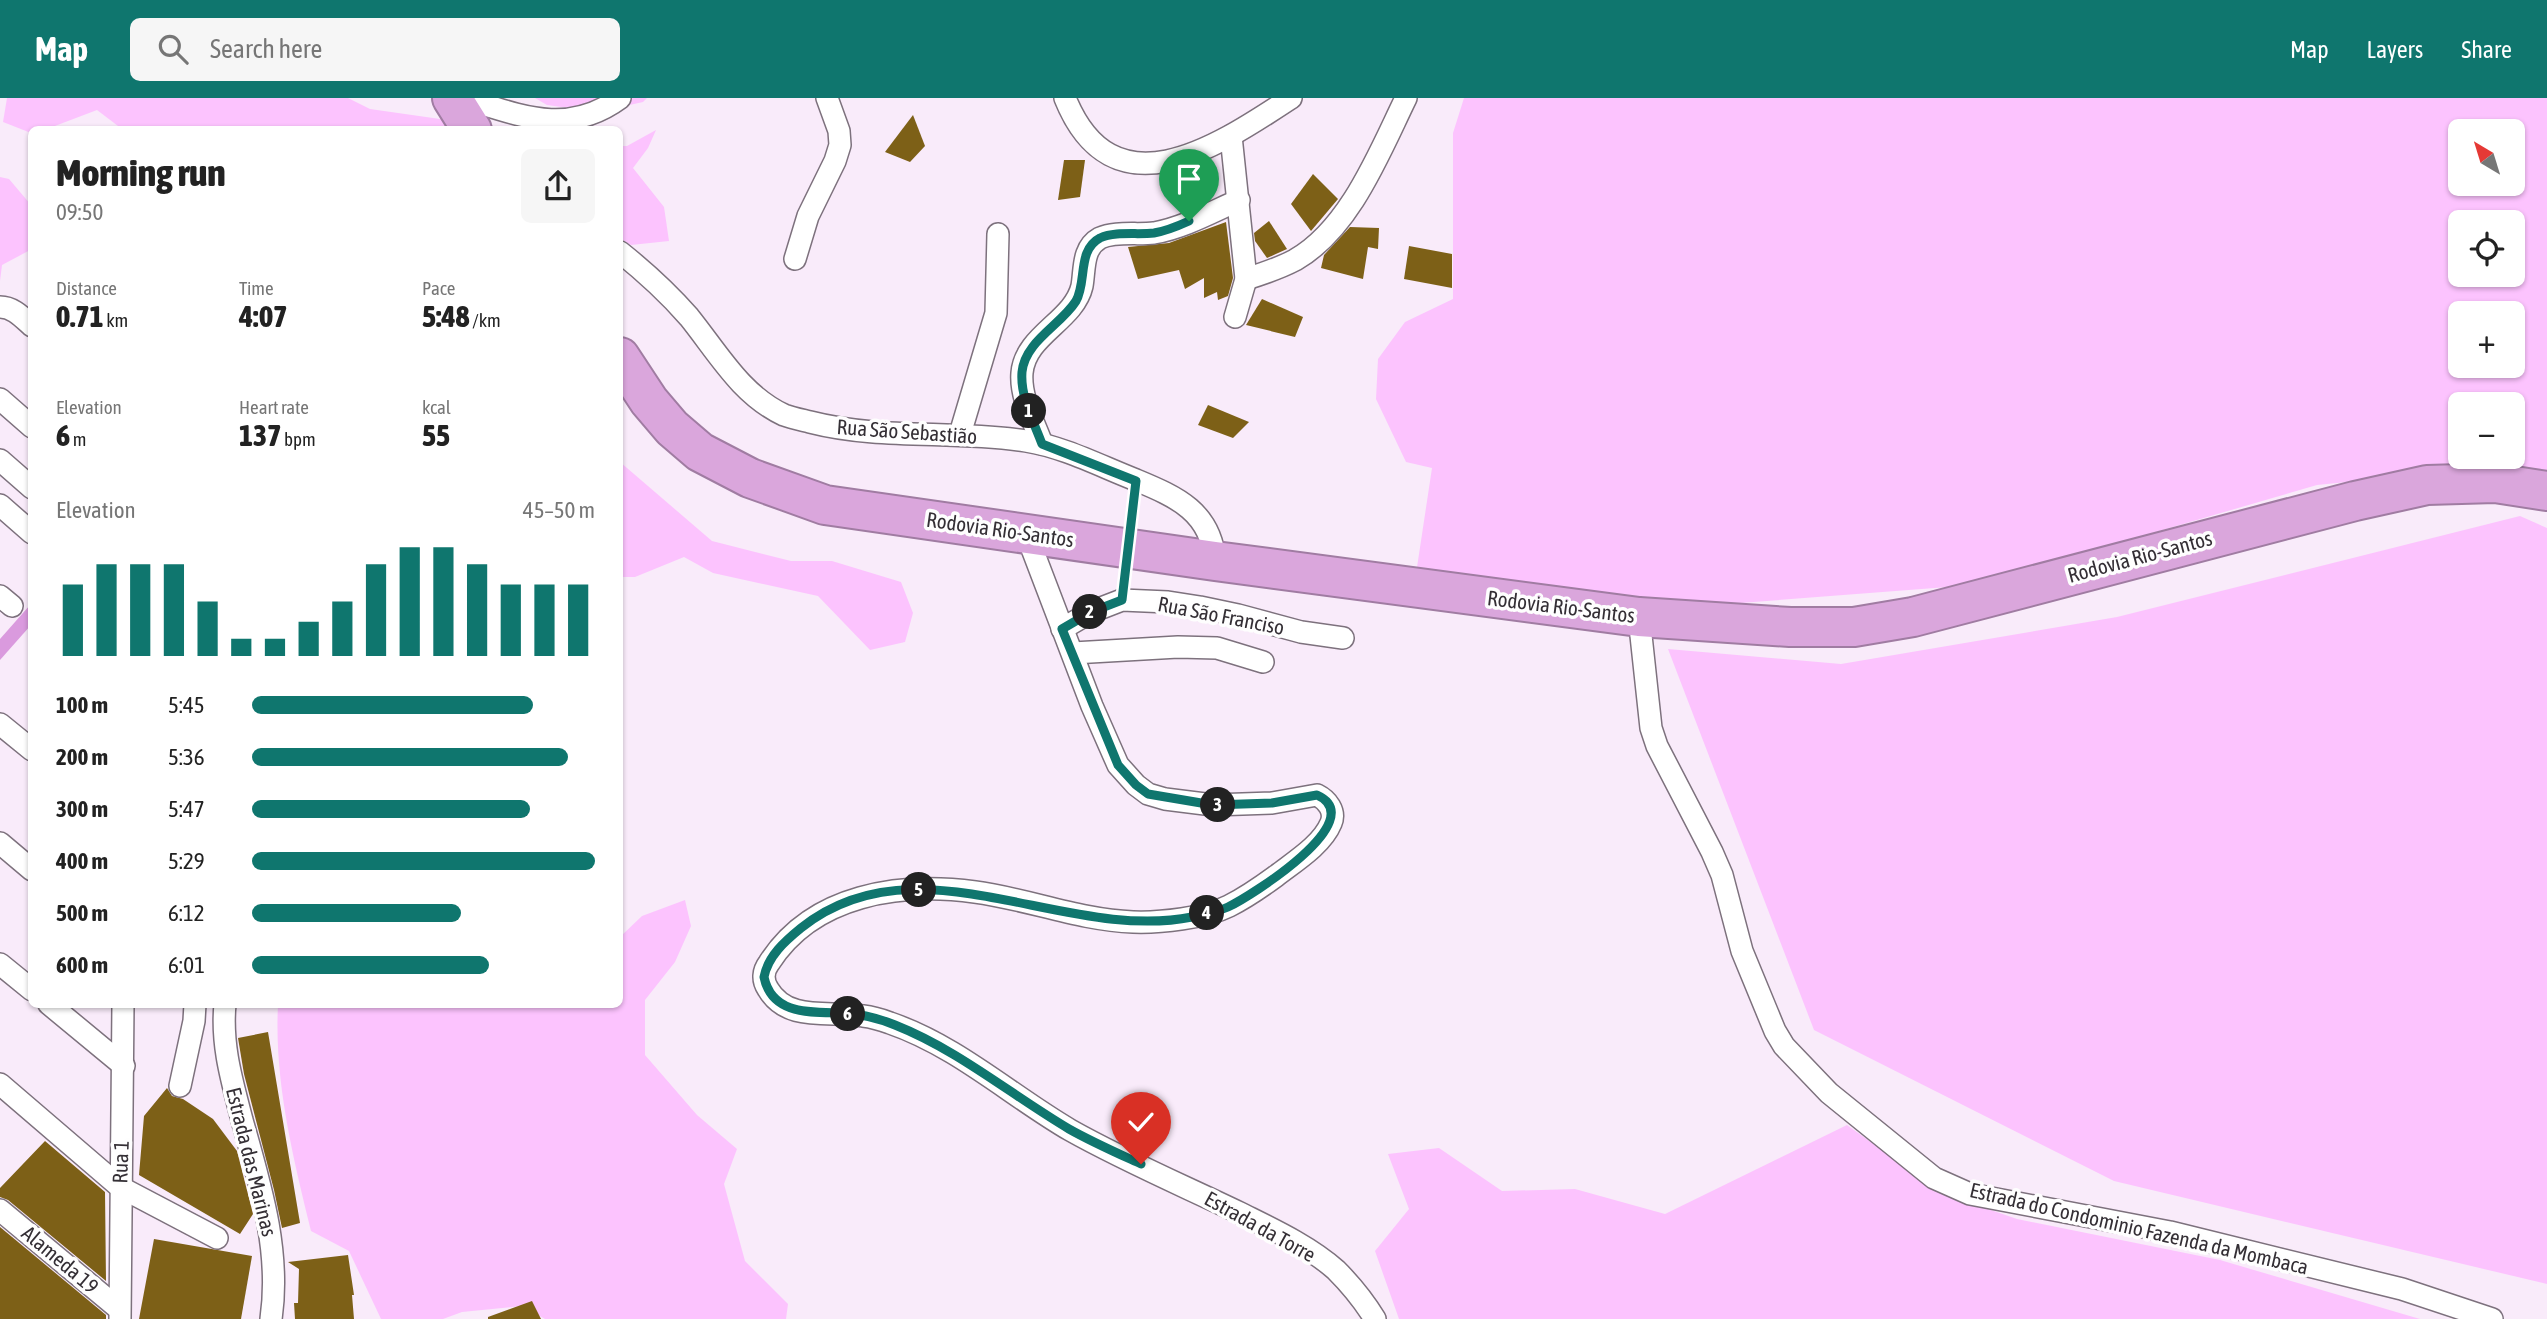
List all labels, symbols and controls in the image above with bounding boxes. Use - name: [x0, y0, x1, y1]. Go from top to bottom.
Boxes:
- search box: [130, 18, 620, 81]
- text: Map: [35, 30, 88, 68]
- icon: search: [154, 30, 192, 68]
- text: Search here: [210, 34, 322, 64]
- text: Map: [2290, 36, 2329, 63]
- text: Layers: [2367, 36, 2423, 63]
- text: Share: [2461, 36, 2512, 63]
- north arrow: [2448, 119, 2525, 196]
- map controls: [2448, 119, 2525, 469]
- button: share: [521, 149, 595, 223]
- pin: [1159, 149, 1219, 221]
- text: Morning run: [56, 151, 226, 194]
- icon: arrive: [1170, 160, 1208, 198]
- text: 09:50: [56, 199, 103, 225]
- button: locate: [2448, 210, 2525, 287]
- text: Distance: [56, 277, 117, 299]
- text: Time: [239, 277, 274, 299]
- text: Pace: [422, 277, 455, 299]
- text: 0.71: [56, 299, 104, 333]
- text: 4:07: [239, 299, 287, 333]
- text: 5:48: [422, 299, 470, 333]
- button: +: [2448, 301, 2525, 378]
- text: km: [104, 309, 128, 331]
- text: /km: [470, 309, 501, 331]
- button: −: [2448, 392, 2525, 469]
- pin: 1: [1012, 394, 1046, 428]
- text: Elevation: [56, 396, 122, 418]
- text: Heart rate: [239, 396, 309, 418]
- text: kcal: [422, 396, 451, 418]
- text: 1: [1024, 399, 1033, 421]
- street label: Rua São Sebastião: [836, 414, 978, 448]
- text: 6: [56, 418, 70, 452]
- text: 137: [239, 418, 281, 452]
- text: 55: [422, 418, 450, 452]
- text: m: [70, 428, 86, 450]
- text: bpm: [281, 428, 316, 450]
- text: Elevation: [56, 497, 136, 523]
- text: 45–50 m: [523, 497, 595, 523]
- street label: Rodovia Rio-Santos: [925, 507, 1075, 551]
- street label: Rodovia Rio-Santos: [2065, 525, 2215, 587]
- street label: Rodovia Rio-Santos: [1486, 585, 1636, 627]
- street label: Rua São Franciso: [1156, 591, 1286, 639]
- pin: 2: [1072, 594, 1108, 630]
- text: 2: [1085, 600, 1094, 622]
- text: 100 m: [56, 692, 108, 718]
- text: 5:45: [168, 692, 205, 718]
- text: 200 m: [56, 744, 108, 770]
- text: 5:36: [168, 744, 205, 770]
- pin: 3: [1200, 788, 1236, 822]
- text: 3: [1213, 793, 1222, 815]
- text: 300 m: [56, 796, 108, 822]
- text: 5:47: [168, 796, 205, 822]
- text: 400 m: [56, 848, 108, 874]
- text: 5:29: [168, 848, 205, 874]
- pin: 5: [902, 872, 936, 908]
- text: 5: [914, 878, 923, 900]
- pin: 4: [1190, 896, 1224, 930]
- text: 500 m: [56, 900, 108, 926]
- text: 6:12: [168, 900, 205, 926]
- text: 4: [1202, 901, 1211, 923]
- text: 600 m: [56, 952, 108, 978]
- text: 6:01: [168, 952, 205, 978]
- pin: 6: [830, 996, 866, 1032]
- text: 6: [843, 1002, 852, 1024]
- street label: Estrada das Marinas: [222, 1085, 282, 1239]
- pin: [1111, 1092, 1171, 1164]
- icon: check: [1122, 1103, 1160, 1141]
- street label: Rua 1: [107, 1140, 133, 1184]
- street label: Estrada do Condominio Fazenda da Mombaca: [1968, 1177, 2311, 1279]
- street label: Estrada da Torre: [1201, 1186, 1320, 1266]
- street label: Alameda 19: [17, 1220, 104, 1298]

